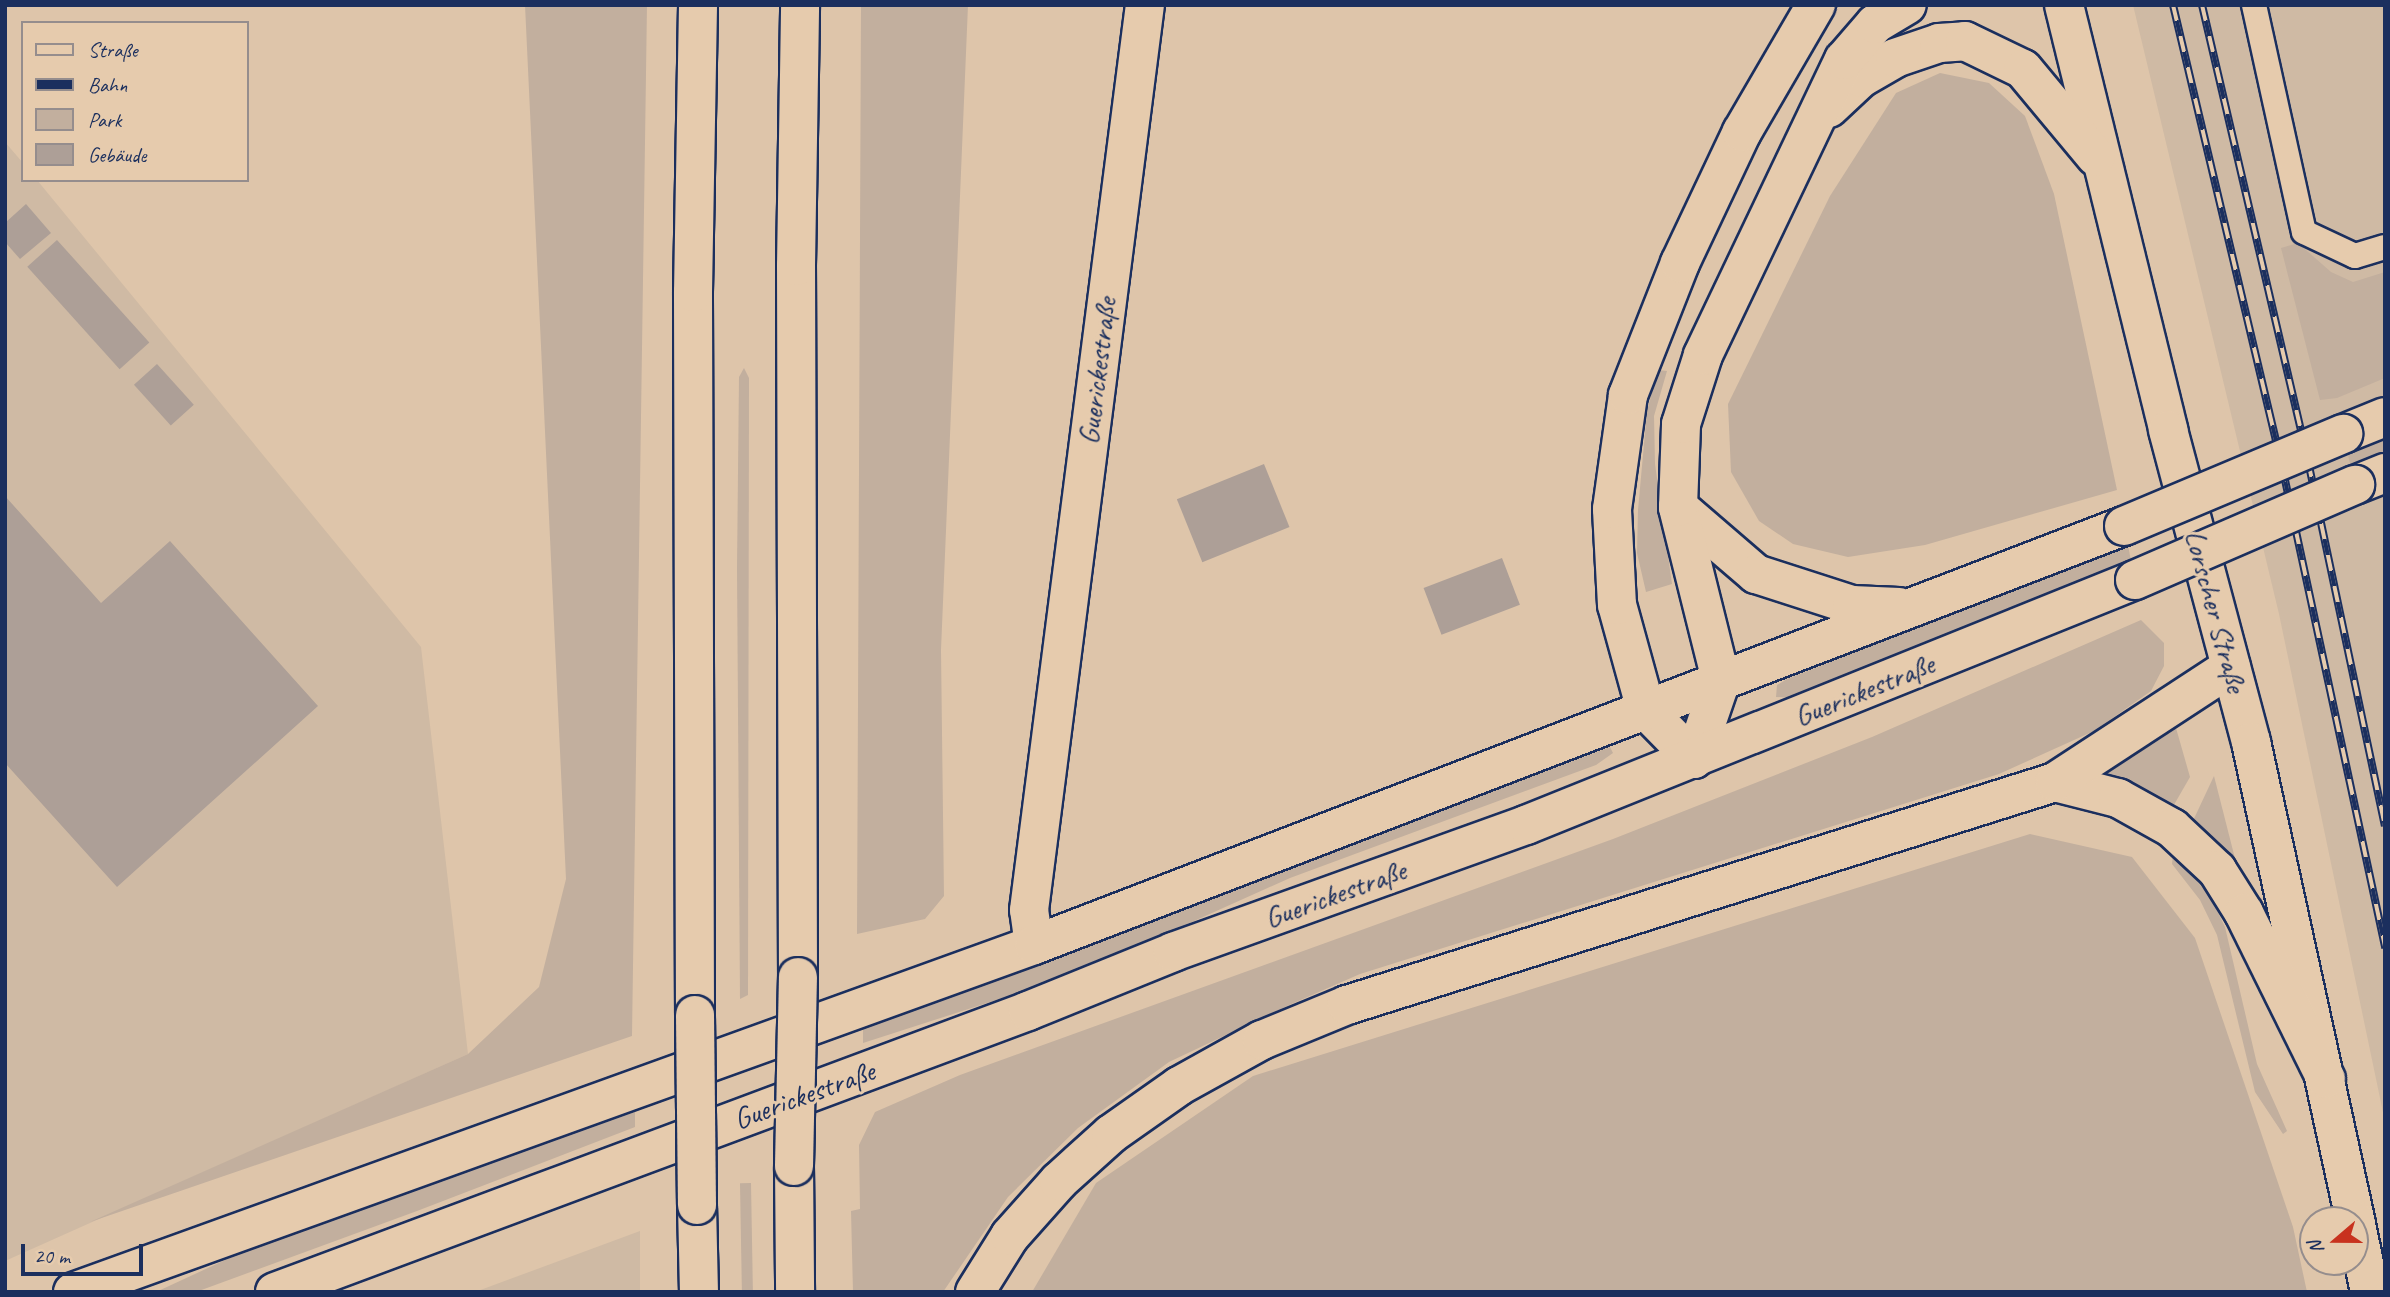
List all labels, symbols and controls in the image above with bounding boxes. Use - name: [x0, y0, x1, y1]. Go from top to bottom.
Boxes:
- legend: [21, 21, 248, 182]
- text: Straße: [88, 37, 138, 63]
- text: Bahn: [88, 72, 127, 98]
- text: Park: [88, 107, 121, 133]
- text: Gebäude: [88, 142, 146, 168]
- street label: Guerickestraße: [1070, 295, 1124, 447]
- street label: Lorscher Straße: [2177, 525, 2255, 697]
- street label: Guerickestraße: [1789, 646, 1939, 734]
- street label: Guerickestraße: [1259, 852, 1411, 936]
- street label: Guerickestraße: [728, 1053, 880, 1137]
- north arrow: [2299, 1206, 2369, 1276]
- scale bar: [24, 1230, 147, 1274]
- text: N: [2303, 1238, 2329, 1257]
- text: 20 m: [34, 1243, 70, 1269]

